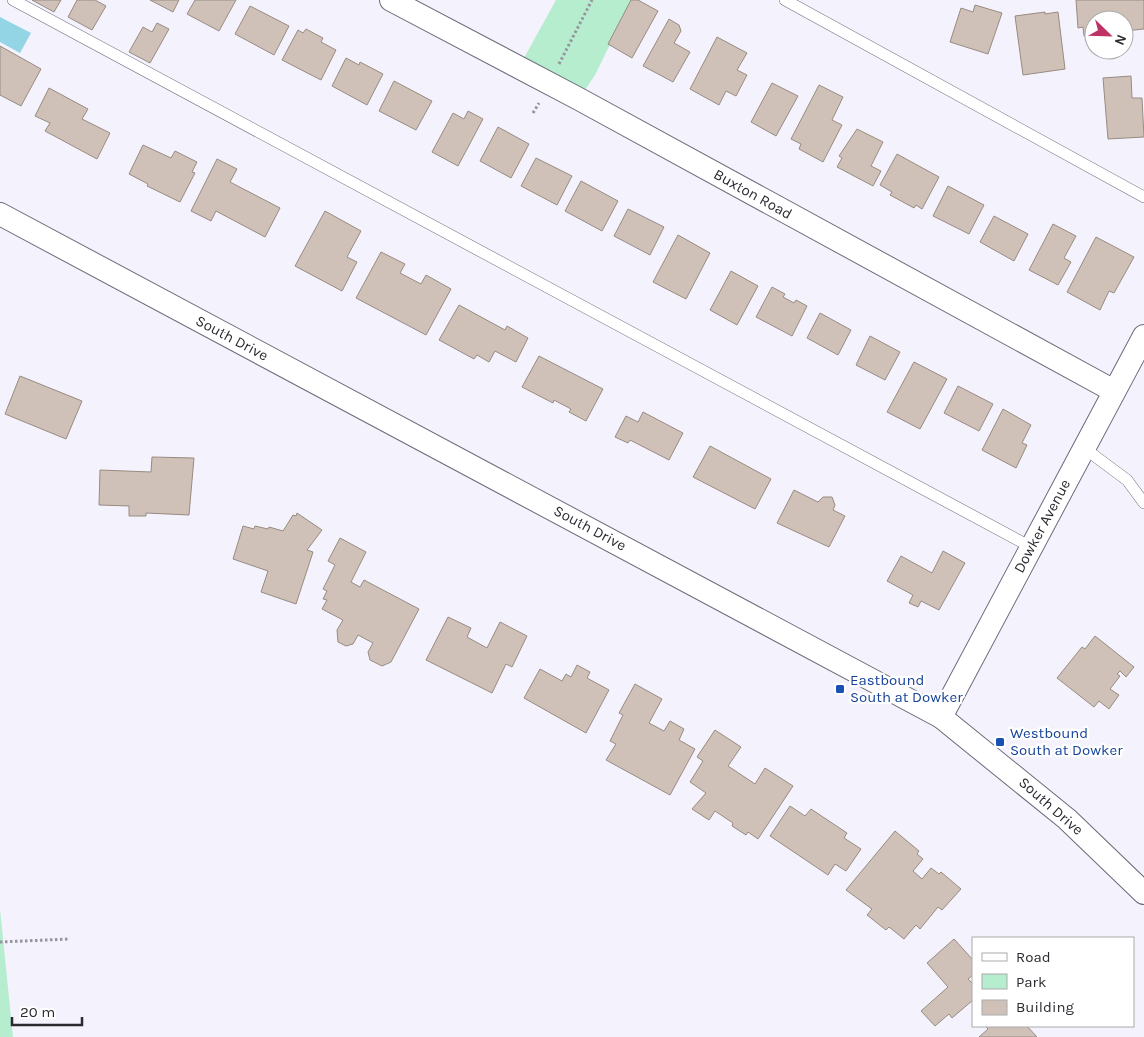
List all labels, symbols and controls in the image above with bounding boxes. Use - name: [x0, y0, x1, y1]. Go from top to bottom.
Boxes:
- north arrow: [1084, 10, 1134, 60]
- text: N: [1111, 32, 1130, 48]
- street label: Buxton Road: [711, 165, 795, 223]
- street label: South Drive: [193, 311, 271, 365]
- street label: Dowker Avenue: [1010, 476, 1074, 576]
- street label: South Drive: [551, 501, 629, 555]
- place label: Eastbound South at Dowker: [850, 671, 963, 706]
- marker: Eastbound South at Dowker: [834, 683, 846, 695]
- place label: Westbound South at Dowker: [1010, 724, 1123, 759]
- marker: Westbound South at Dowker: [994, 736, 1006, 748]
- street label: South Drive: [1015, 773, 1087, 839]
- legend: [972, 937, 1134, 1027]
- text: Road: [1016, 948, 1051, 966]
- text: Park: [1016, 973, 1046, 991]
- scale bar: [12, 994, 82, 1026]
- text: Building: [1016, 998, 1074, 1016]
- text: 20 m: [20, 1003, 55, 1021]

